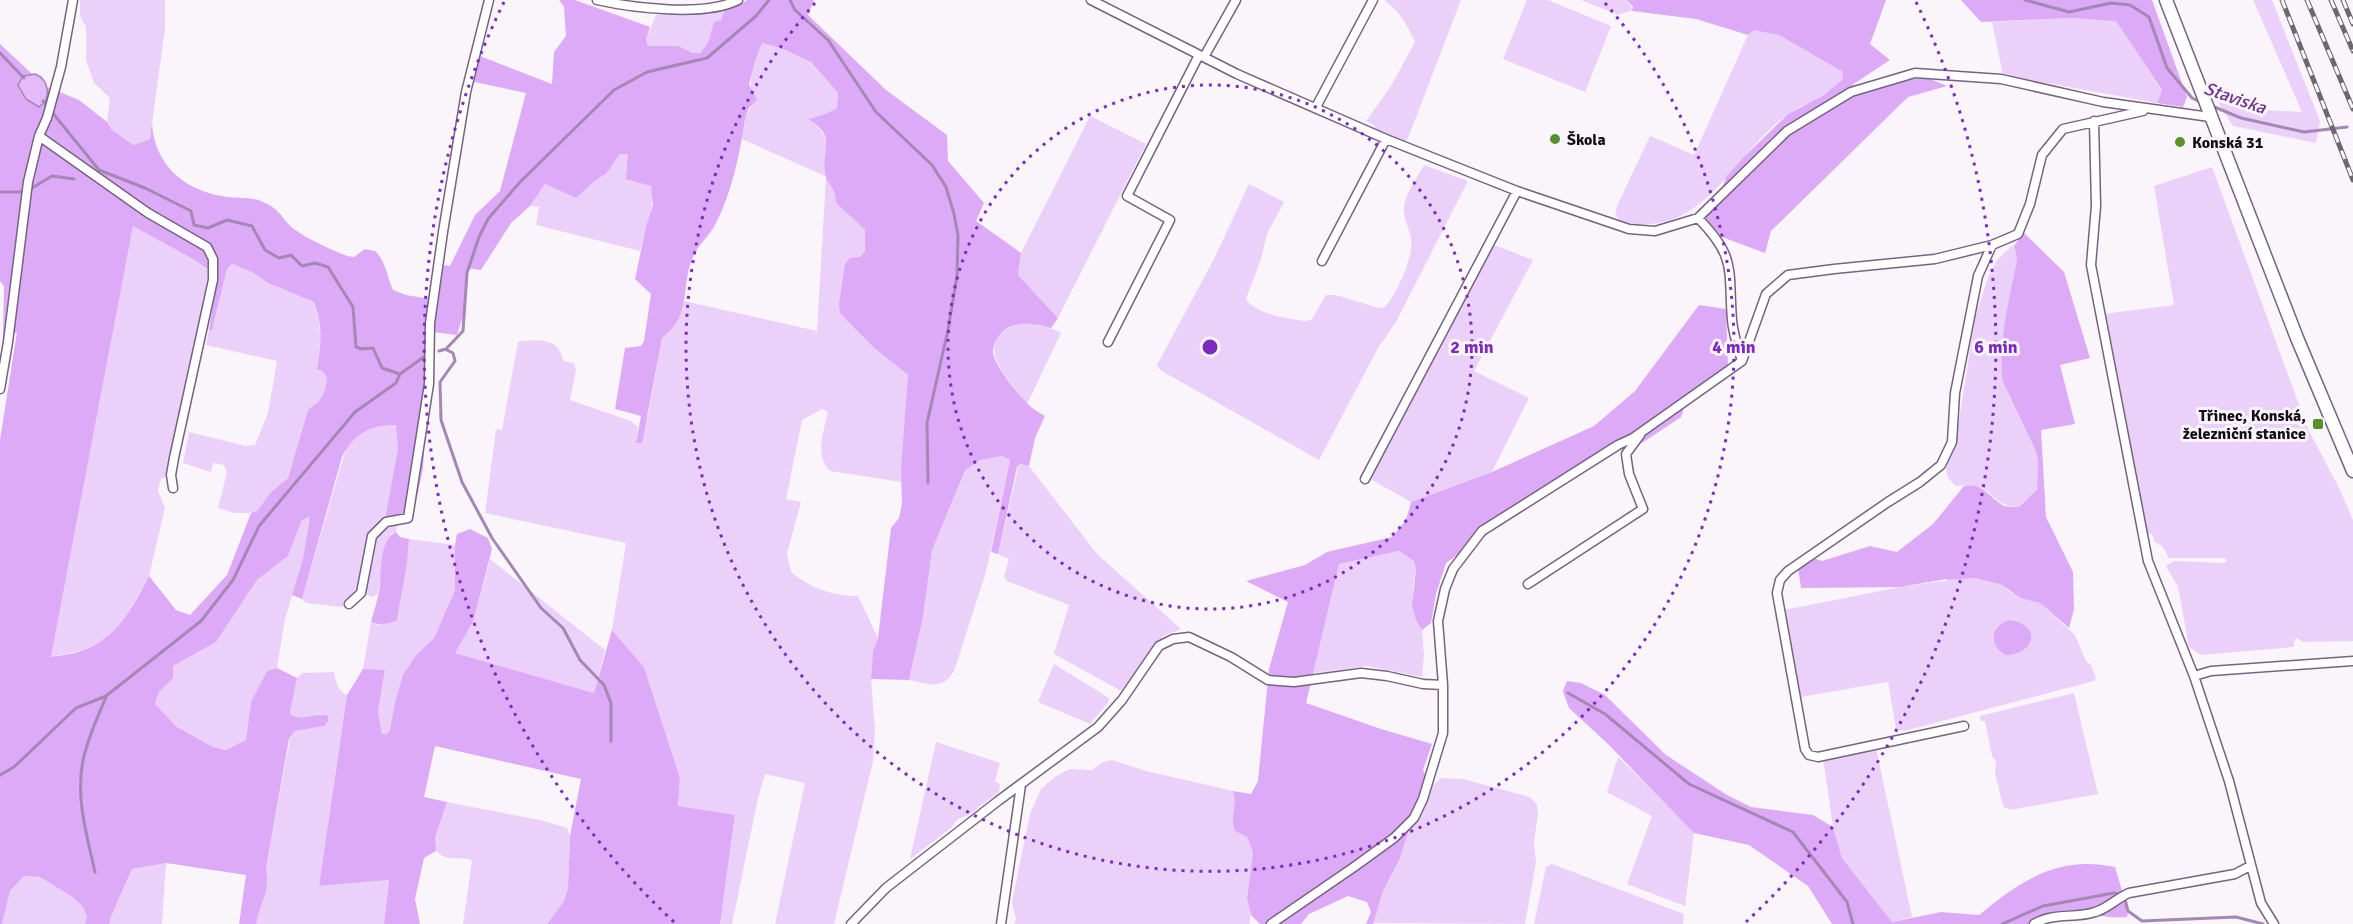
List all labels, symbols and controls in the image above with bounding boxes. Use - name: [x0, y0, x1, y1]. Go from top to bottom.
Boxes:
- water label: Staviska: [2201, 77, 2270, 119]
- place label: Škola: [1567, 130, 1606, 150]
- marker: Škola: [1548, 132, 1562, 146]
- place label: Konská 31: [2192, 133, 2264, 153]
- marker: Konská 31: [2173, 135, 2187, 149]
- text: 2 min: [1450, 336, 1494, 358]
- text: 4 min: [1712, 336, 1756, 358]
- text: 6 min: [1974, 336, 2018, 358]
- centre of rings: [1200, 337, 1220, 357]
- place label: Třinec, Konská, železniční stanice: [2183, 406, 2306, 444]
- marker: Třinec, Konská, železniční stanice: [2311, 417, 2325, 431]

